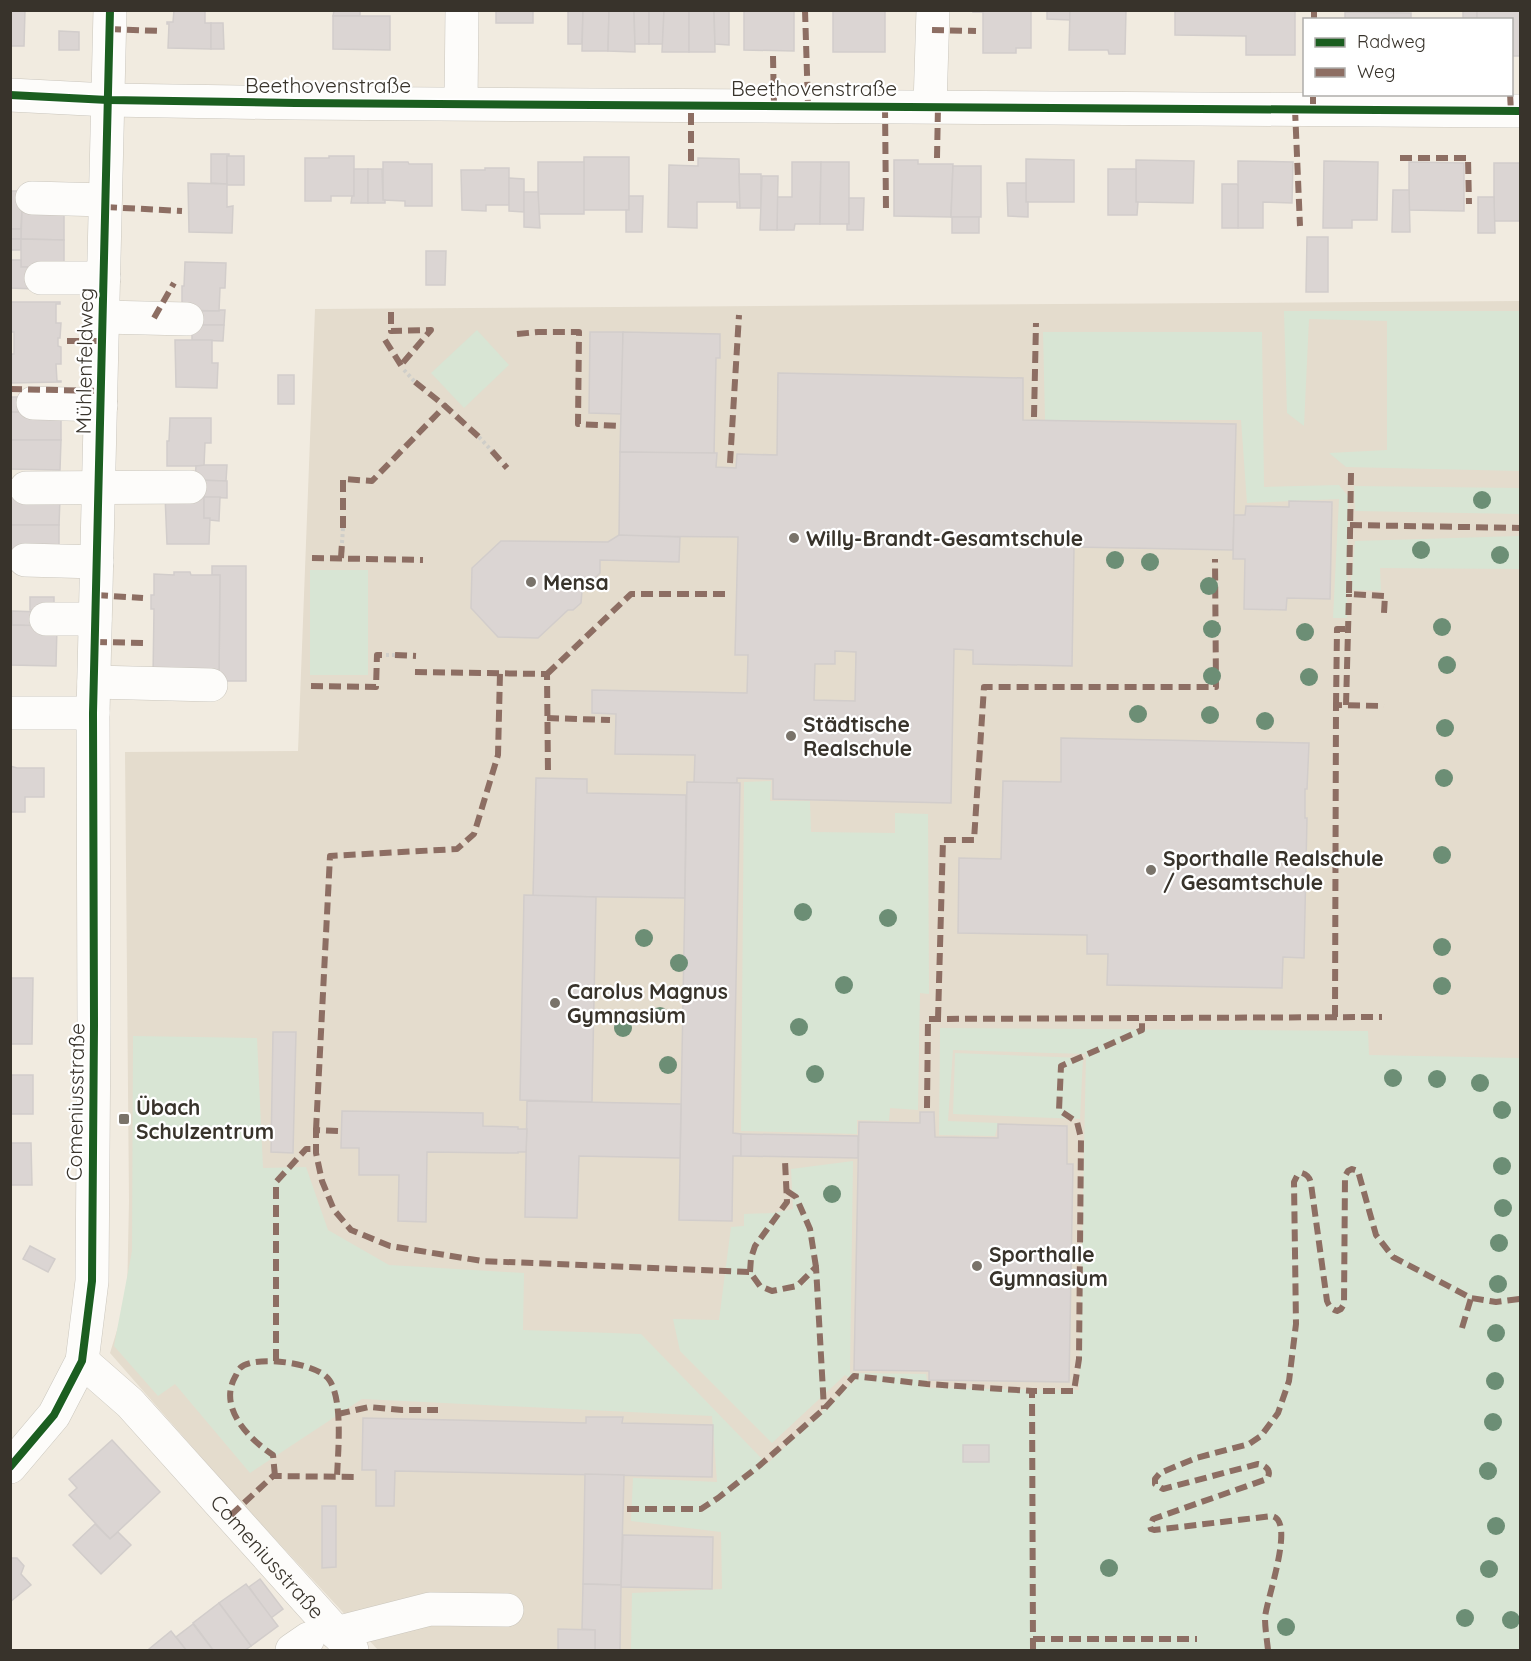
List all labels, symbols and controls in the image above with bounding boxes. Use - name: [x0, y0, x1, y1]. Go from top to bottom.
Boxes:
- legend: [1303, 18, 1513, 96]
- text: Radweg: [1357, 30, 1426, 53]
- text: Weg: [1357, 60, 1395, 83]
- street label: Beethovenstraße: [245, 72, 411, 98]
- street label: Beethovenstraße: [731, 75, 897, 101]
- street label: Mühlenfeldweg: [70, 288, 98, 434]
- place label: Willy-Brandt-Gesamtschule: [806, 525, 1083, 551]
- marker: Willy-Brandt-Gesamtschule: [787, 531, 801, 545]
- place label: Mensa: [543, 569, 609, 595]
- marker: Mensa: [524, 575, 538, 589]
- place label: Städtische Realschule: [803, 711, 912, 761]
- marker: Städtische Realschule: [784, 729, 798, 743]
- place label: Sporthalle Realschule / Gesamtschule: [1163, 845, 1384, 895]
- marker: Sporthalle Realschule / Gesamtschule: [1144, 863, 1158, 877]
- place label: Carolus Magnus Gymnasium: [567, 978, 728, 1028]
- marker: Carolus Magnus Gymnasium: [548, 996, 562, 1010]
- street label: Comeniusstraße: [61, 1023, 89, 1181]
- place label: Übach Schulzentrum: [136, 1094, 274, 1144]
- marker: Übach Schulzentrum: [117, 1112, 131, 1126]
- place label: Sporthalle Gymnasium: [989, 1241, 1108, 1291]
- marker: Sporthalle Gymnasium: [970, 1259, 984, 1273]
- street label: Comeniusstraße: [205, 1489, 330, 1624]

